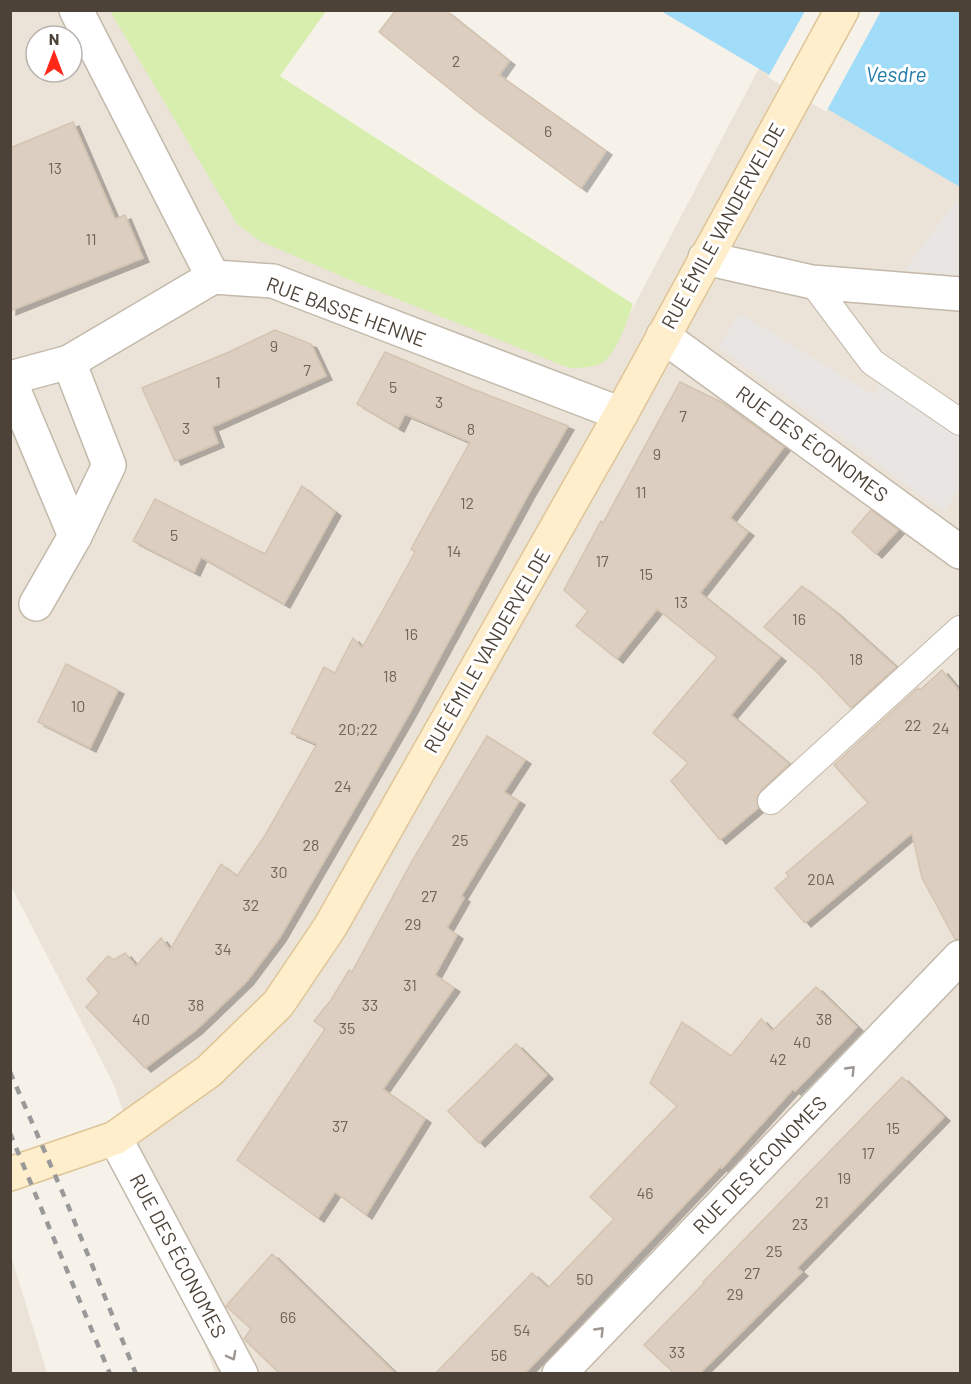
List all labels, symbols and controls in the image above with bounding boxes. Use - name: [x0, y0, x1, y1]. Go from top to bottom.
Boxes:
- north arrow: [24, 24, 84, 84]
- text: N: [49, 29, 59, 48]
- house number: 2: [452, 51, 460, 70]
- water label: Vesdre: [866, 61, 926, 86]
- street label: RUE ÉMILE VANDERVELDE: [655, 118, 789, 333]
- house number: 6: [544, 121, 552, 140]
- house number: 13: [48, 158, 62, 177]
- house number: 11: [85, 229, 97, 248]
- street label: RUE BASSE HENNE: [263, 271, 429, 351]
- house number: 9: [270, 336, 278, 355]
- house number: 7: [303, 360, 311, 379]
- house number: 1: [215, 372, 221, 391]
- house number: 5: [389, 377, 397, 396]
- street label: RUE DES ÉCONOMES: [732, 380, 893, 506]
- house number: 3: [435, 392, 443, 411]
- house number: 7: [679, 406, 687, 425]
- house number: 3: [182, 418, 190, 437]
- house number: 8: [467, 419, 475, 438]
- house number: 9: [653, 444, 661, 463]
- house number: 11: [635, 482, 647, 501]
- house number: 12: [460, 493, 474, 512]
- house number: 5: [170, 525, 178, 544]
- house number: 14: [447, 541, 461, 560]
- street label: RUE ÉMILE VANDERVELDE: [418, 544, 554, 757]
- house number: 17: [595, 551, 609, 570]
- house number: 15: [639, 564, 653, 583]
- house number: 13: [674, 592, 688, 611]
- house number: 16: [792, 609, 806, 628]
- house number: 16: [404, 624, 418, 643]
- house number: 18: [849, 649, 863, 668]
- house number: 18: [383, 666, 397, 685]
- house number: 10: [71, 696, 85, 715]
- house number: 22: [904, 715, 922, 734]
- house number: 24: [932, 718, 950, 737]
- house number: 20;22: [338, 719, 378, 738]
- house number: 24: [334, 776, 352, 795]
- house number: 25: [452, 830, 468, 849]
- house number: 28: [303, 835, 319, 854]
- house number: 30: [270, 862, 288, 881]
- house number: 20A: [807, 869, 835, 888]
- house number: 27: [421, 886, 437, 905]
- house number: 32: [243, 895, 259, 914]
- house number: 29: [405, 914, 421, 933]
- house number: 34: [214, 939, 232, 958]
- house number: 31: [403, 975, 417, 994]
- house number: 38: [188, 995, 204, 1014]
- house number: 33: [362, 995, 378, 1014]
- house number: 40: [132, 1009, 150, 1028]
- house number: 38: [816, 1009, 832, 1028]
- house number: 35: [339, 1018, 355, 1037]
- house number: 40: [793, 1032, 811, 1051]
- house number: 42: [769, 1049, 787, 1068]
- one-way arrow: [844, 1067, 855, 1078]
- street label: RUE DES ÉCONOMES: [687, 1090, 831, 1238]
- house number: 37: [332, 1116, 348, 1135]
- house number: 15: [886, 1118, 900, 1137]
- house number: 17: [861, 1143, 875, 1162]
- house number: 19: [837, 1168, 851, 1187]
- street label: RUE DES ÉCONOMES: [126, 1169, 232, 1342]
- house number: 46: [636, 1183, 654, 1202]
- house number: 21: [815, 1192, 829, 1211]
- house number: 23: [792, 1214, 808, 1233]
- house number: 25: [766, 1241, 782, 1260]
- house number: 27: [744, 1263, 760, 1282]
- house number: 50: [576, 1269, 594, 1288]
- house number: 29: [727, 1284, 743, 1303]
- house number: 66: [280, 1307, 296, 1326]
- house number: 54: [513, 1320, 531, 1339]
- one-way arrow: [592, 1328, 603, 1339]
- house number: 33: [669, 1342, 685, 1361]
- house number: 56: [491, 1345, 507, 1364]
- one-way arrow: [225, 1350, 236, 1360]

